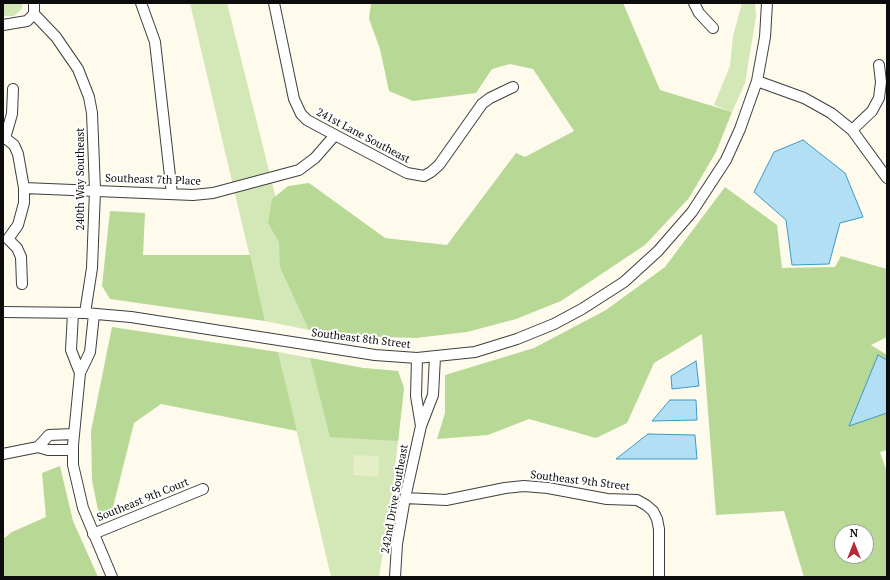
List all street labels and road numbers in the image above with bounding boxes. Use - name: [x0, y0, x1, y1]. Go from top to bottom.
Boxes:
- street label: 241st Lane Southeast: [314, 106, 412, 166]
- street label: 240th Way Southeast: [74, 128, 88, 230]
- street label: Southeast 7th Place: [105, 172, 201, 188]
- street label: Southeast 8th Street: [311, 326, 411, 352]
- street label: 242nd Drive Southeast: [379, 443, 411, 555]
- street label: Southeast 9th Street: [530, 468, 630, 494]
- street label: Southeast 9th Court: [95, 476, 191, 524]

